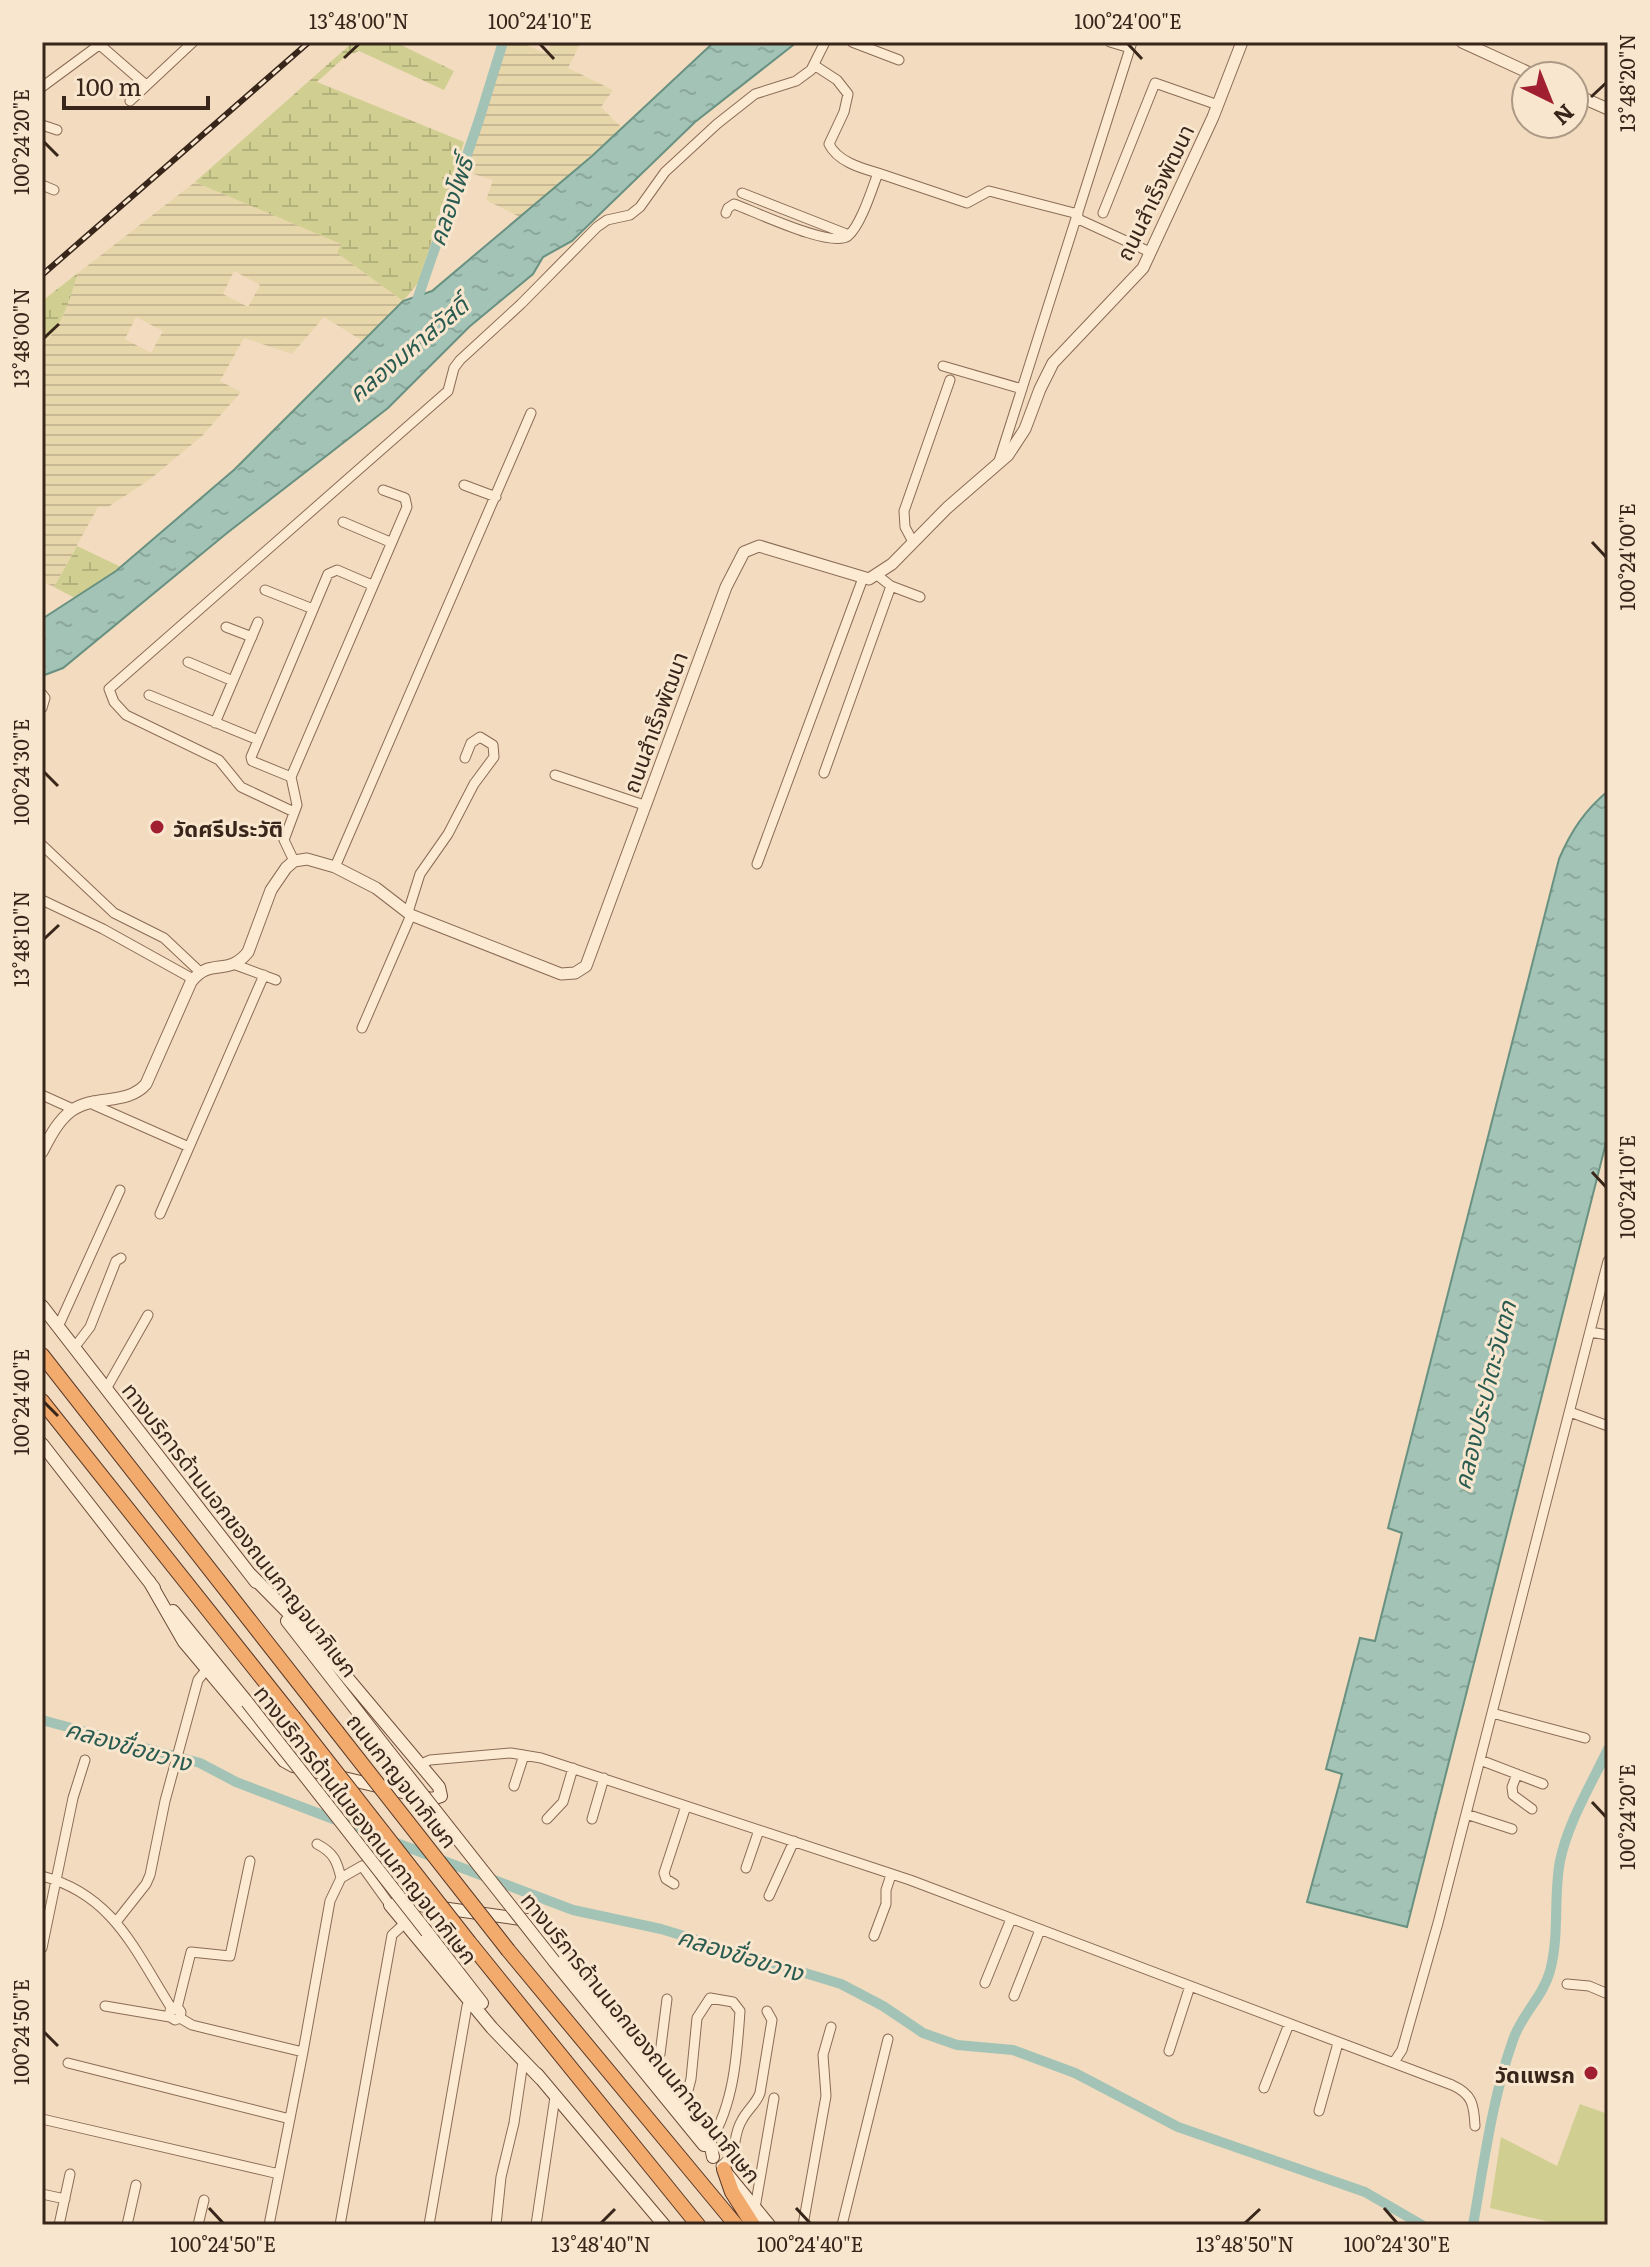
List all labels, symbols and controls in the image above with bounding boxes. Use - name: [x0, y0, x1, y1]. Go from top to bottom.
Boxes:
- text: 13°48'00"N: [309, 5, 409, 35]
- text: 100°24'10"E: [488, 5, 592, 35]
- text: 100°24'00"E: [1074, 5, 1182, 35]
- text: 13°48'20"N: [1611, 34, 1641, 132]
- scale bar: [64, 60, 208, 110]
- north arrow: [1510, 60, 1590, 140]
- text: 100 m: [76, 68, 142, 103]
- text: 100°24'20"E: [5, 89, 35, 195]
- text: N: [1547, 97, 1583, 134]
- street label: ถนนสำเร็จพัฒนา: [1107, 118, 1201, 266]
- water label: คลองโพธิ์: [418, 146, 483, 250]
- water label: คลองมหาสวัสดิ์: [339, 283, 479, 409]
- text: 13°48'00"N: [5, 288, 35, 388]
- text: 100°24'00"E: [1611, 503, 1641, 611]
- street label: ถนนสำเร็จพัฒนา: [613, 647, 695, 797]
- text: 100°24'30"E: [5, 719, 35, 825]
- place label: วัดศรีประวัติ: [173, 811, 283, 844]
- marker: วัดศรีประวัติ: [148, 818, 166, 836]
- text: 13°48'10"N: [5, 891, 35, 987]
- text: 100°24'10"E: [1611, 1135, 1641, 1239]
- water label: คลองประปาตะวันตก: [1443, 1295, 1524, 1493]
- text: 100°24'40"E: [5, 1349, 35, 1455]
- street label: ทางบริการด้านนอกของถนนกาญจนาภิเษก: [115, 1375, 367, 1683]
- street label: ทางบริการด้านในของถนนกาญจนาภิเษก: [247, 1677, 487, 1971]
- street label: ถนนกาญจนาภิเษก: [340, 1706, 466, 1854]
- water label: คลองขื่อขวาง: [62, 1709, 197, 1779]
- text: 100°24'20"E: [1611, 1764, 1641, 1870]
- street label: ทางบริการด้านนอกของถนนกาญจนาภิเษก: [514, 1884, 770, 2190]
- water label: คลองขื่อขวาง: [674, 1917, 809, 1989]
- text: 100°24'50"E: [5, 1979, 35, 2085]
- place label: วัดแพรก: [1495, 2057, 1575, 2090]
- marker: วัดแพรก: [1582, 2064, 1600, 2082]
- text: 100°24'50"E: [170, 2228, 276, 2258]
- text: 13°48'40"N: [551, 2228, 651, 2258]
- text: 100°24'40"E: [757, 2228, 863, 2258]
- text: 13°48'50"N: [1196, 2228, 1294, 2258]
- text: 100°24'30"E: [1344, 2228, 1450, 2258]

